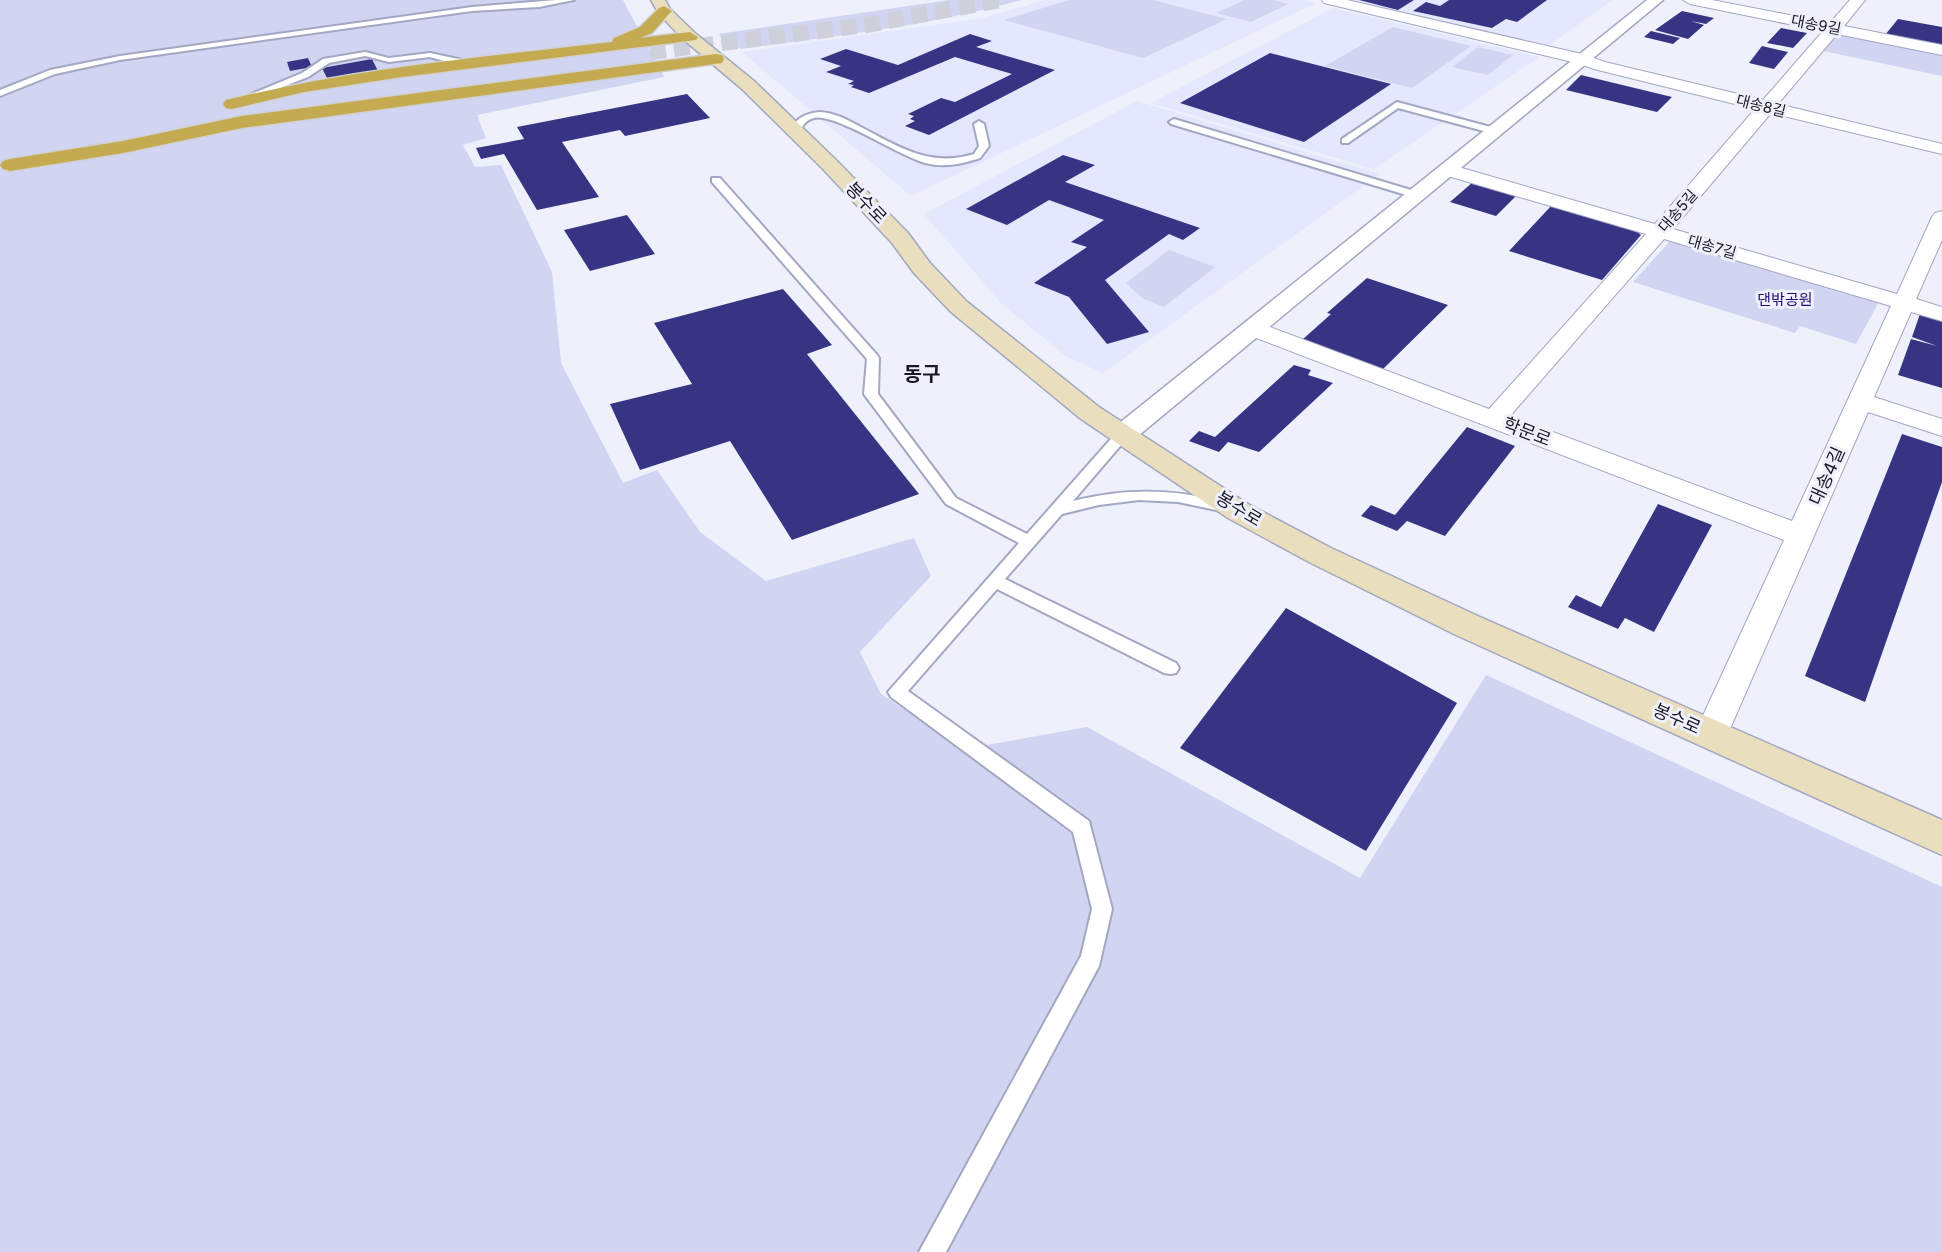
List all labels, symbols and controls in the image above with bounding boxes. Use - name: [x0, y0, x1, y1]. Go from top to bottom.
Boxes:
- street label: 대송9길: [1789, 10, 1843, 39]
- street label: 대송8길: [1734, 90, 1788, 121]
- street label: 봉수로: [842, 177, 891, 228]
- street label: 대송5길: [1654, 185, 1701, 236]
- street label: 대송7길: [1686, 231, 1739, 263]
- park label: 댄밖공원: [1757, 290, 1813, 309]
- district label: 동구: [904, 362, 940, 386]
- street label: 학문로: [1500, 413, 1554, 450]
- street label: 대송4길: [1804, 444, 1849, 508]
- street label: 봉수로: [1213, 487, 1266, 530]
- street label: 봉수로: [1650, 699, 1704, 738]

